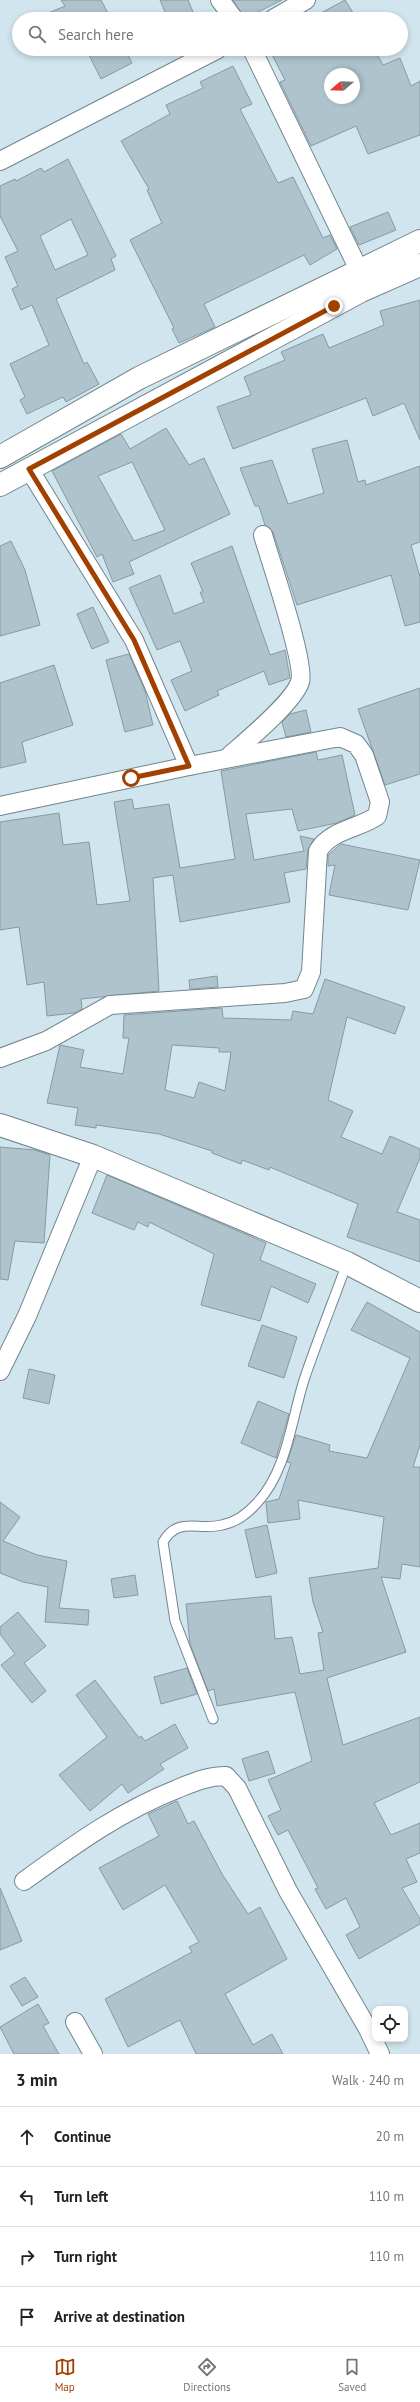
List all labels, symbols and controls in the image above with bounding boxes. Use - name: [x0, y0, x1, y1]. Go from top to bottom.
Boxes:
- search box: [12, 12, 408, 56]
- icon: search: [26, 23, 48, 45]
- text: Search here: [58, 25, 134, 44]
- north arrow: [324, 68, 360, 104]
- route end: [325, 297, 343, 315]
- route start: [122, 769, 140, 787]
- map controls: [372, 2006, 408, 2042]
- button: locate: [372, 2006, 408, 2042]
- text: 3 min: [16, 2069, 57, 2091]
- text: Walk · 240 m: [332, 2072, 404, 2089]
- icon: ahead: [16, 2126, 38, 2148]
- text: Continue: [54, 2127, 111, 2146]
- text: 20 m: [376, 2128, 404, 2145]
- icon: left: [16, 2186, 38, 2208]
- text: Turn left: [54, 2187, 108, 2206]
- text: 110 m: [369, 2188, 404, 2205]
- icon: right: [16, 2246, 38, 2268]
- text: Turn right: [54, 2247, 117, 2266]
- text: 110 m: [369, 2248, 404, 2265]
- icon: arrive: [16, 2306, 38, 2328]
- text: Arrive at destination: [54, 2307, 185, 2326]
- tab: Map: [54, 2356, 76, 2394]
- tab: Directions: [183, 2356, 231, 2394]
- tab: Saved: [338, 2356, 366, 2394]

